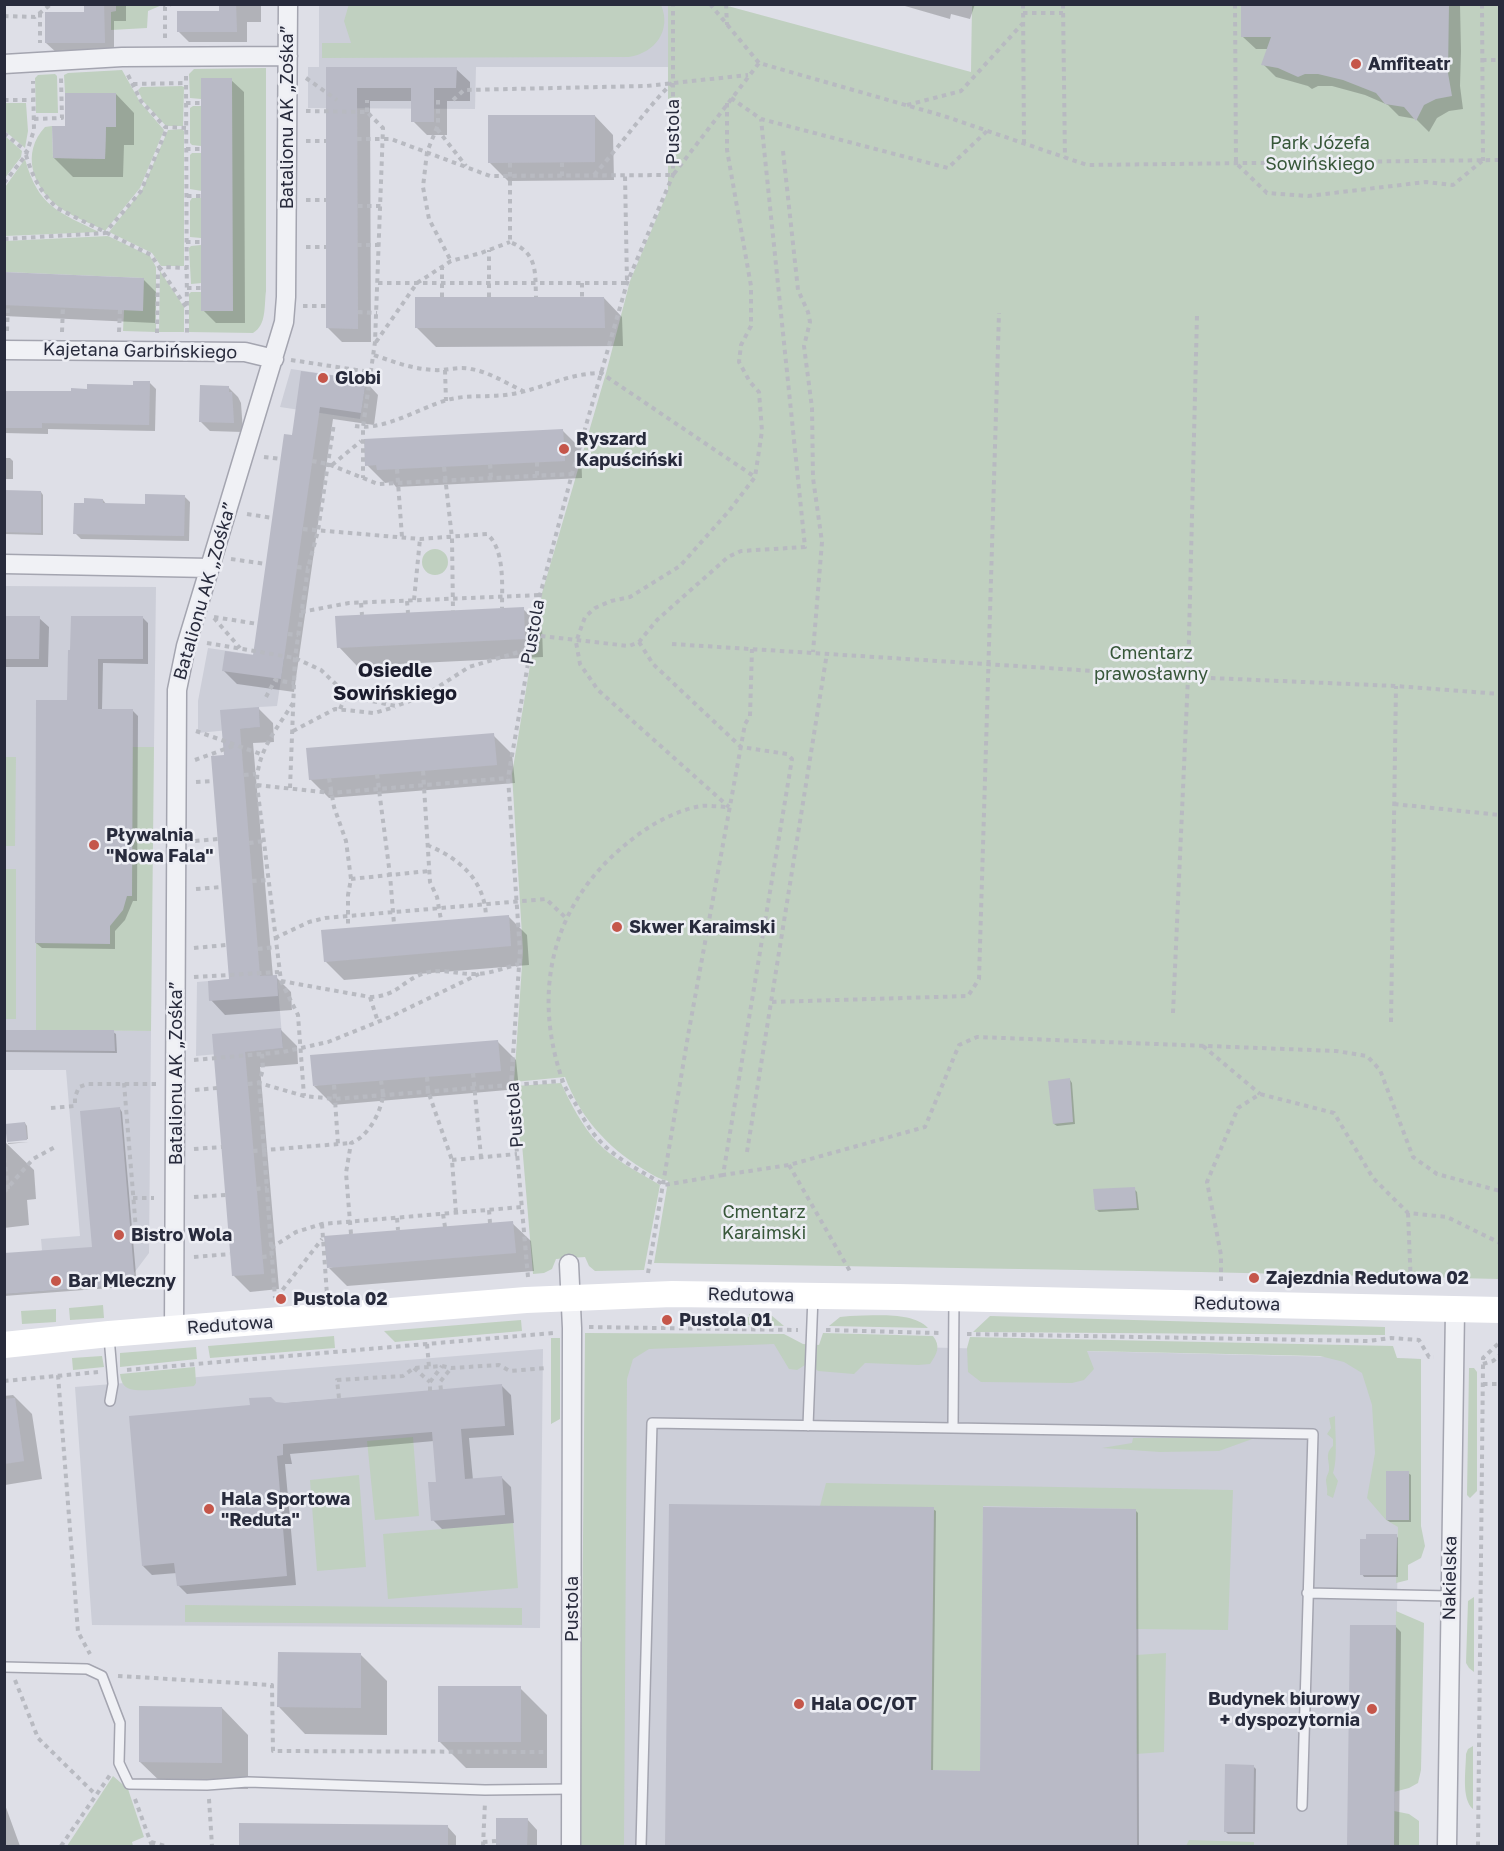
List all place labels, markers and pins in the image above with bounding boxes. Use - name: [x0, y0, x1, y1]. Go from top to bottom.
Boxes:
- place label: Amfiteatr: [1368, 53, 1451, 75]
- marker: Amfiteatr: [1349, 57, 1363, 71]
- place label: Globi: [335, 367, 381, 389]
- marker: Globi: [316, 371, 330, 385]
- place label: Ryszard Kapuściński: [576, 428, 683, 470]
- marker: Ryszard Kapuściński: [557, 442, 571, 456]
- place label: Pływalnia "Nowa Fala": [106, 824, 213, 866]
- marker: Pływalnia "Nowa Fala": [87, 838, 101, 852]
- place label: Skwer Karaimski: [629, 916, 775, 938]
- marker: Skwer Karaimski: [610, 920, 624, 934]
- place label: Bistro Wola: [131, 1224, 232, 1246]
- marker: Bistro Wola: [112, 1228, 126, 1242]
- place label: Zajezdnia Redutowa 02: [1266, 1267, 1469, 1289]
- place label: Bar Mleczny: [68, 1270, 176, 1292]
- marker: Zajezdnia Redutowa 02: [1247, 1271, 1261, 1285]
- marker: Bar Mleczny: [49, 1274, 63, 1288]
- place label: Pustola 02: [293, 1288, 387, 1310]
- marker: Pustola 02: [274, 1292, 288, 1306]
- place label: Pustola 01: [679, 1309, 772, 1331]
- marker: Pustola 01: [660, 1313, 674, 1327]
- place label: Hala Sportowa "Reduta": [221, 1488, 350, 1530]
- marker: Hala Sportowa "Reduta": [202, 1502, 216, 1516]
- place label: Budynek biurowy + dyspozytornia: [1208, 1688, 1360, 1730]
- place label: Hala OC/OT: [811, 1693, 917, 1715]
- marker: Hala OC/OT: [792, 1697, 806, 1711]
- marker: Budynek biurowy + dyspozytornia: [1365, 1702, 1379, 1716]

